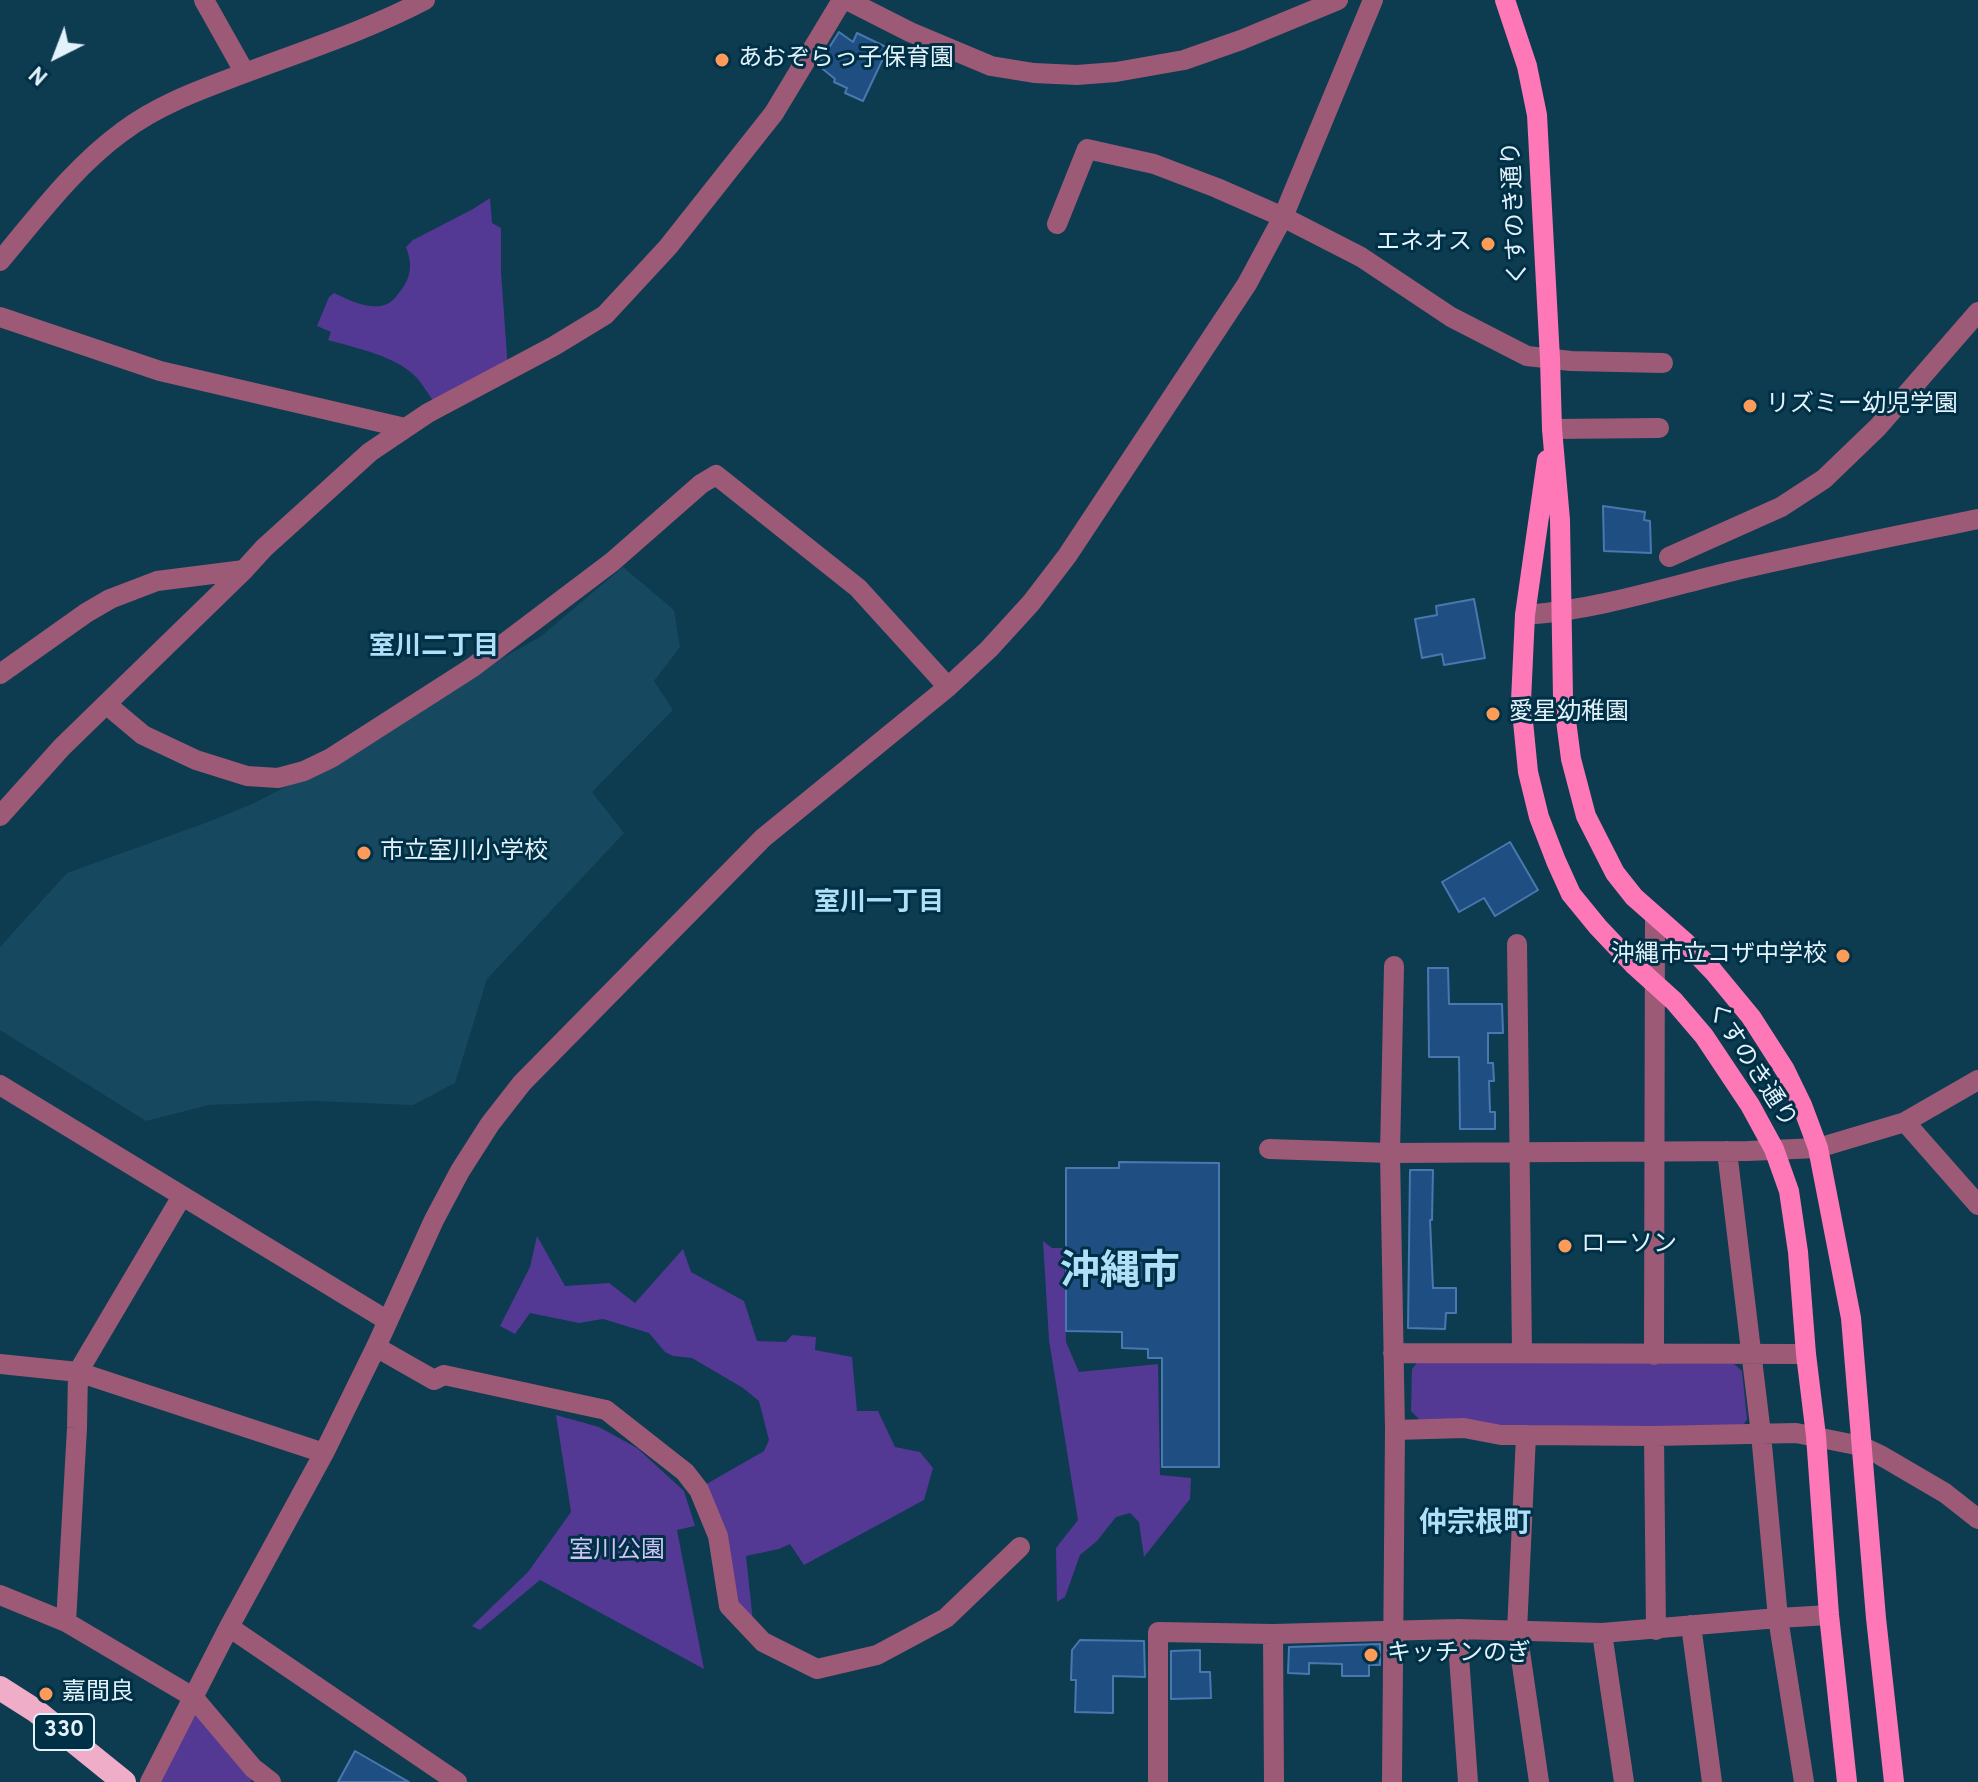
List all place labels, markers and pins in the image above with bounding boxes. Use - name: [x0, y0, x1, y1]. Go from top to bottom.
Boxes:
- place label: あおぞらっ子保育園: [738, 46, 954, 74]
- marker: あおぞらっ子保育園: [713, 51, 731, 69]
- place label: エネオス: [1376, 230, 1472, 258]
- marker: エネオス: [1479, 235, 1497, 253]
- place label: リズミー幼児学園: [1766, 392, 1958, 420]
- marker: リズミー幼児学園: [1741, 397, 1759, 415]
- place label: 愛星幼稚園: [1509, 700, 1629, 728]
- marker: 愛星幼稚園: [1484, 705, 1502, 723]
- place label: 市立室川小学校: [380, 839, 548, 867]
- marker: 市立室川小学校: [355, 844, 373, 862]
- place label: 沖縄市立コザ中学校: [1611, 942, 1827, 970]
- marker: 沖縄市立コザ中学校: [1834, 947, 1852, 965]
- place label: ローソン: [1581, 1232, 1677, 1260]
- marker: ローソン: [1556, 1237, 1574, 1255]
- place label: キッチンのぎ: [1387, 1641, 1531, 1669]
- marker: キッチンのぎ: [1362, 1646, 1380, 1664]
- place label: 嘉間良: [62, 1680, 134, 1708]
- marker: 嘉間良: [37, 1685, 55, 1703]

